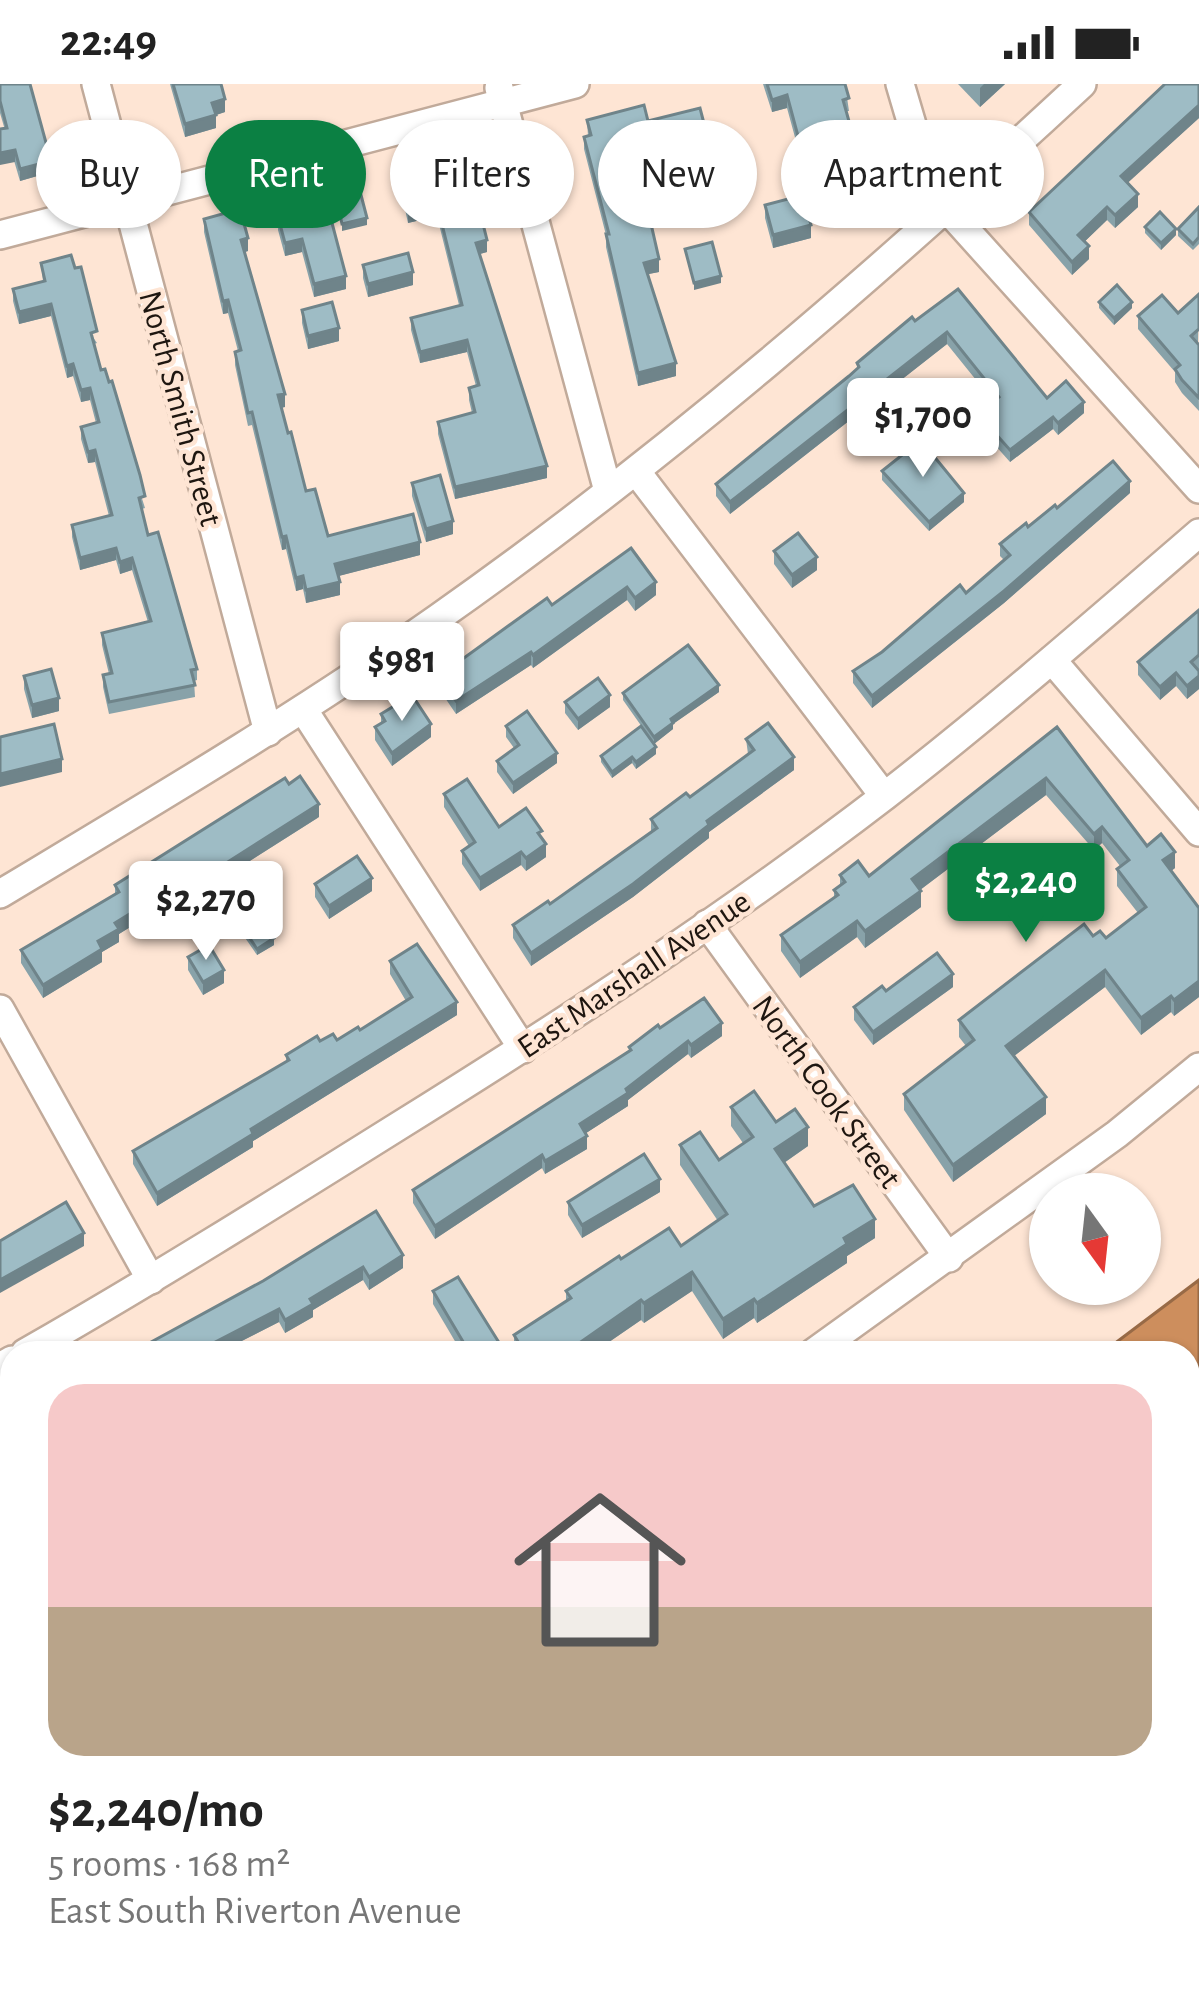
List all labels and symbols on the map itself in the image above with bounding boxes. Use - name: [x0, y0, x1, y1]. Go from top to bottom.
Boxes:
- street label: North Smith Street: [132, 287, 227, 530]
- pin: $1,700: [825, 378, 1021, 480]
- pin: $981: [331, 622, 473, 724]
- pin: $2,240: [928, 843, 1124, 945]
- pin: $2,270: [108, 861, 304, 963]
- street label: East Marshall Avenue: [512, 885, 757, 1065]
- street label: North Cook Street: [745, 990, 907, 1195]
- north arrow: [1029, 1173, 1161, 1305]

